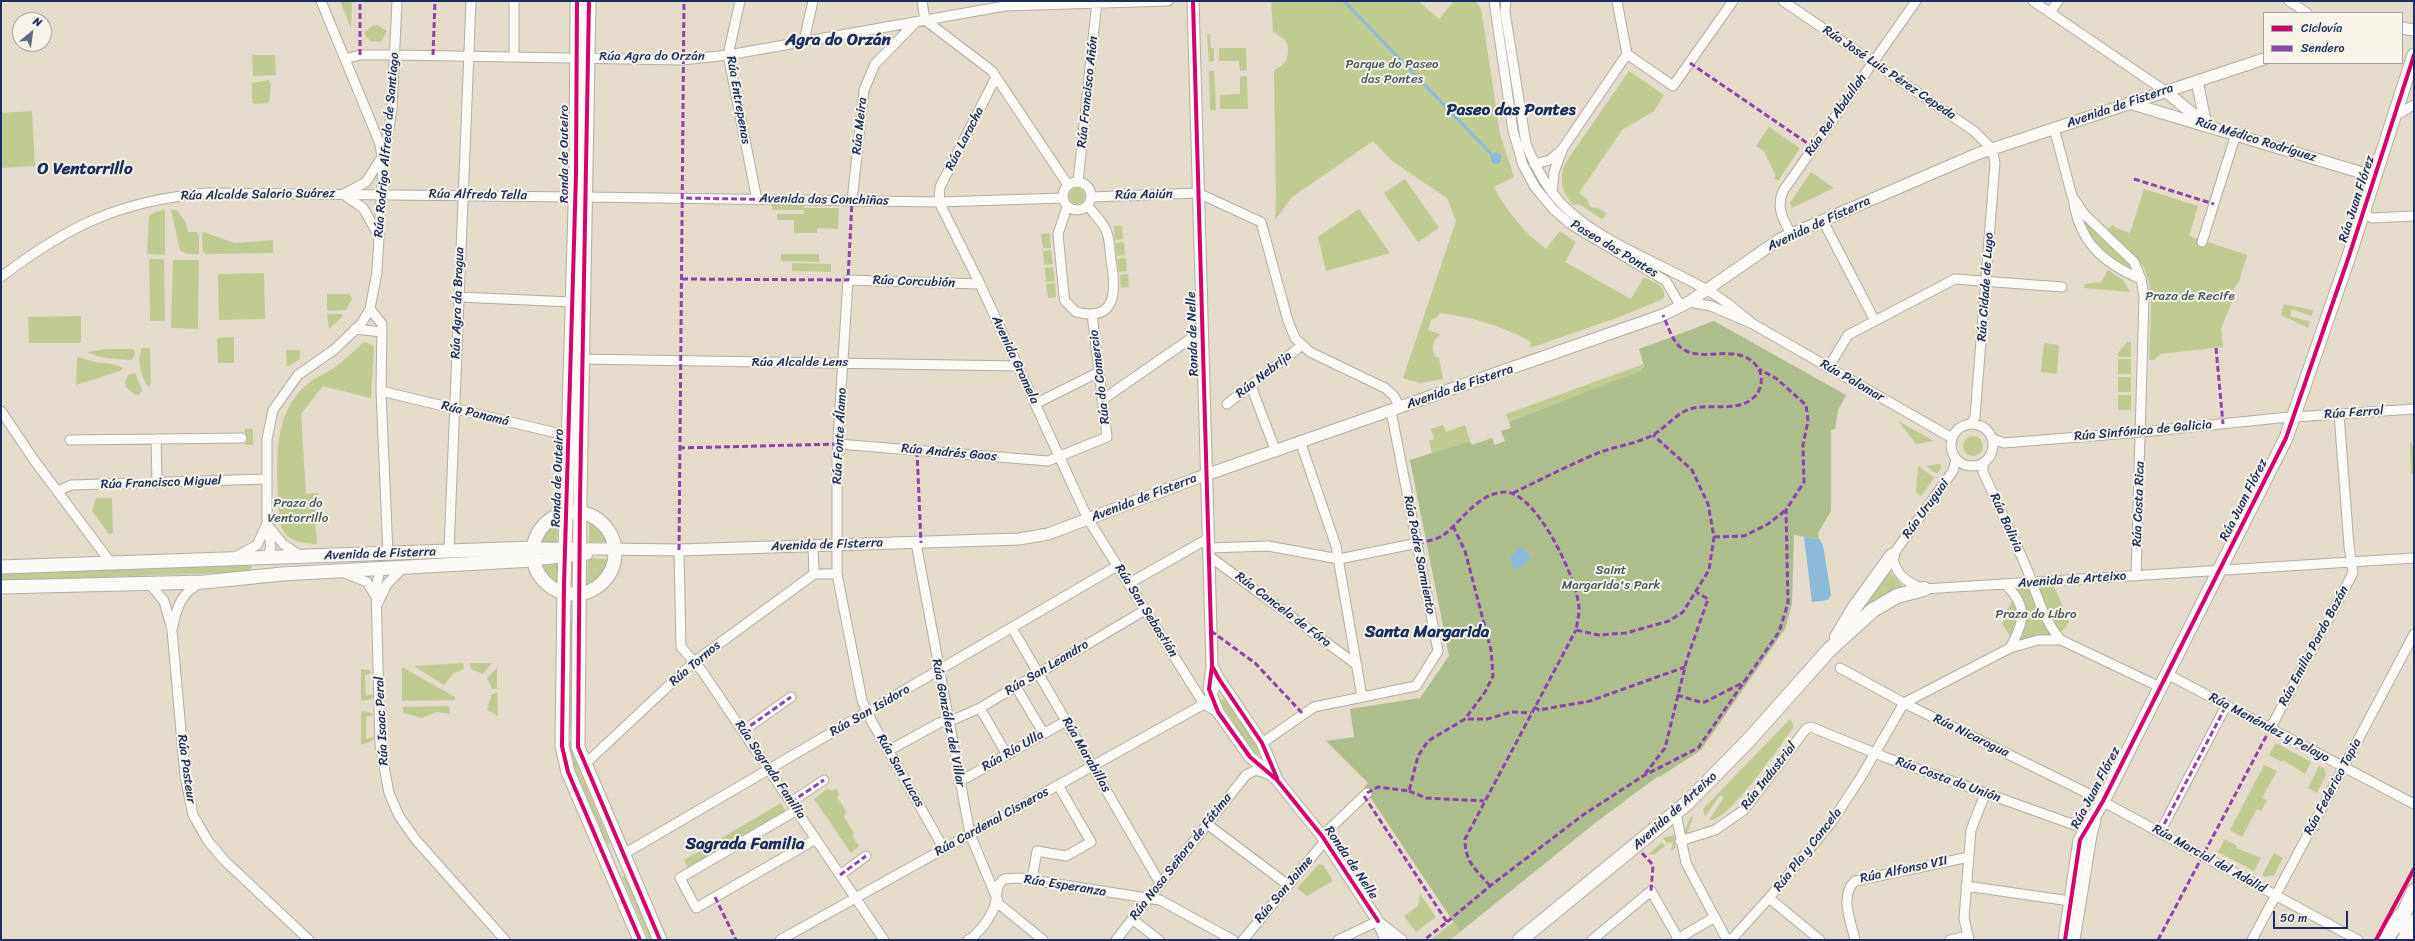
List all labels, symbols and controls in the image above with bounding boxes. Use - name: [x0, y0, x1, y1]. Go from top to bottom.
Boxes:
- north arrow: [12, 12, 52, 52]
- text: N: [30, 12, 46, 32]
- legend: [2263, 12, 2403, 64]
- text: Ciclovía: [2301, 17, 2342, 39]
- street label: Rúa José Luis Pérez Cepeda: [1819, 23, 1959, 123]
- district label: Agra do Orzán: [785, 31, 891, 51]
- street label: Rúa Francisco Añón: [1074, 35, 1102, 149]
- text: Sendero: [2301, 37, 2345, 59]
- street label: Rúa Agra do Orzán: [599, 49, 705, 65]
- street label: Rúa Rodrigo Alfredo de Santiago: [371, 52, 403, 238]
- street label: Rúa Entrepenas: [723, 55, 753, 145]
- park label: Parque do Paseo das Pontes: [1345, 57, 1439, 88]
- street label: Rúa Rei Abdullah: [1802, 71, 1870, 159]
- street label: Avenida de Fisterra: [2065, 80, 2175, 132]
- street label: Rúa Meira: [849, 97, 871, 155]
- district label: Paseo das Pontes: [1446, 101, 1576, 121]
- street label: Ronda de Outeiro: [557, 105, 573, 203]
- street label: Rúa Laracha: [942, 105, 988, 173]
- street label: Rúa Médico Rodríguez: [2194, 114, 2318, 166]
- street label: Rúa Juan Flórez: [2336, 154, 2378, 244]
- district label: O Ventorrillo: [37, 160, 133, 180]
- street label: Rúa Alcalde Salorio Suárez: [181, 186, 335, 204]
- street label: Rúa Alfredo Tella: [429, 186, 527, 204]
- street label: Rúa Aaiún: [1115, 187, 1173, 203]
- street label: Avenida das Conchiñas: [759, 191, 889, 209]
- street label: Avenida de Fisterra: [1765, 193, 1873, 255]
- street label: Paseo das Pontes: [1568, 217, 1660, 281]
- street label: Rúa Cidade de Lugo: [1974, 232, 1998, 342]
- street label: Rúa Agra da Bragua: [448, 247, 468, 359]
- street label: Rúa Corcubión: [873, 273, 955, 291]
- park label: Praza de Recife: [2145, 289, 2235, 305]
- street label: Ronda de Nelle: [1184, 291, 1202, 377]
- street label: Avenida Gramela: [988, 313, 1042, 407]
- street label: Rúa do Comercio: [1086, 329, 1114, 425]
- street label: Rúa Nebrija: [1233, 348, 1295, 402]
- street label: Rúa Alcalde Lens: [752, 355, 848, 371]
- street label: Rúa Palomar: [1817, 356, 1887, 406]
- street label: Avenida de Fisterra: [1405, 361, 1515, 413]
- street label: Rúa Fonte Álamo: [830, 387, 850, 485]
- street label: Rúa Panamá: [440, 398, 510, 430]
- street label: Rúa Ferrol: [2324, 403, 2384, 423]
- street label: Rúa Sinfónica de Galicia: [2073, 417, 2213, 445]
- street label: Ronda de Outeiro: [548, 429, 568, 527]
- street label: Rúa Andrés Gaos: [901, 441, 997, 465]
- street label: Rúa Juan Flórez: [2217, 456, 2271, 544]
- street label: Rúa Costa Rica: [2130, 461, 2148, 547]
- street label: Avenida de Fisterra: [1089, 471, 1199, 525]
- street label: Rúa Francisco Miguel: [100, 473, 222, 493]
- street label: Rúa Uruguai: [1899, 476, 1953, 542]
- street label: Rúa Bolivia: [1986, 491, 2026, 555]
- street label: Rúa Padre Sarmiento: [1400, 494, 1438, 616]
- park label: Praza do Ventorrillo: [268, 496, 328, 527]
- street label: Avenida de Fisterra: [771, 535, 883, 555]
- street label: Avenida de Fisterra: [324, 544, 436, 564]
- street label: Rúa San Sebastián: [1111, 562, 1181, 660]
- park label: Saint Margarida's Park: [1562, 563, 1660, 594]
- street label: Avenida de Arteixo: [2017, 568, 2127, 592]
- street label: Rúa Cancela de Fóra: [1232, 569, 1334, 651]
- street label: Rúa Emilia Pardo Bazán: [2276, 583, 2352, 709]
- park label: Praza do Libro: [1995, 607, 2077, 623]
- district label: Santa Margarida: [1365, 623, 1489, 643]
- street label: Rúa San Leandro: [1002, 637, 1092, 699]
- street label: Rúa Tornos: [666, 638, 724, 690]
- street label: Rúa González del Villar: [928, 658, 968, 788]
- street label: Rúa Isaac Peral: [372, 676, 392, 766]
- street label: Rúa San Isidoro: [827, 682, 913, 740]
- street label: Rúa Menéndez y Pelayo: [2206, 690, 2332, 766]
- street label: Rúa Nicaragua: [1931, 711, 2011, 761]
- street label: Rúa Marabillas: [1058, 715, 1114, 795]
- street label: Rúa Sagrada Familia: [731, 718, 809, 822]
- street label: Rúa Río Ulla: [979, 727, 1047, 775]
- street label: Rúa San Lucas: [873, 732, 927, 810]
- street label: Rúa Pasteur: [173, 733, 199, 805]
- street label: Rúa Federico Tapia: [2301, 736, 2365, 838]
- street label: Rúa Industrial: [1738, 739, 1800, 813]
- street label: Rúa Juan Flórez: [2068, 744, 2124, 832]
- street label: Rúa Costa da Unión: [1893, 754, 2003, 806]
- street label: Avenida de Arteixo: [1629, 769, 1721, 853]
- street label: Rúa Cardenal Cisneros: [932, 784, 1052, 860]
- street label: Rúa Nosa Señora de Fátima: [1127, 791, 1235, 923]
- street label: Rúa Pla y Cancela: [1771, 805, 1845, 895]
- street label: Rúa Marcial del Adalid: [2149, 821, 2269, 897]
- street label: Ronda de Nelle: [1321, 823, 1381, 903]
- district label: Sagrada Familia: [686, 835, 804, 855]
- street label: Rúa San Jaime: [1252, 853, 1316, 927]
- street label: Rúa Alfonso VII: [1859, 853, 1949, 887]
- street label: Rúa Esperanza: [1023, 872, 1107, 900]
- scale bar: [2275, 903, 2350, 929]
- text: 50 m: [2280, 907, 2307, 929]

